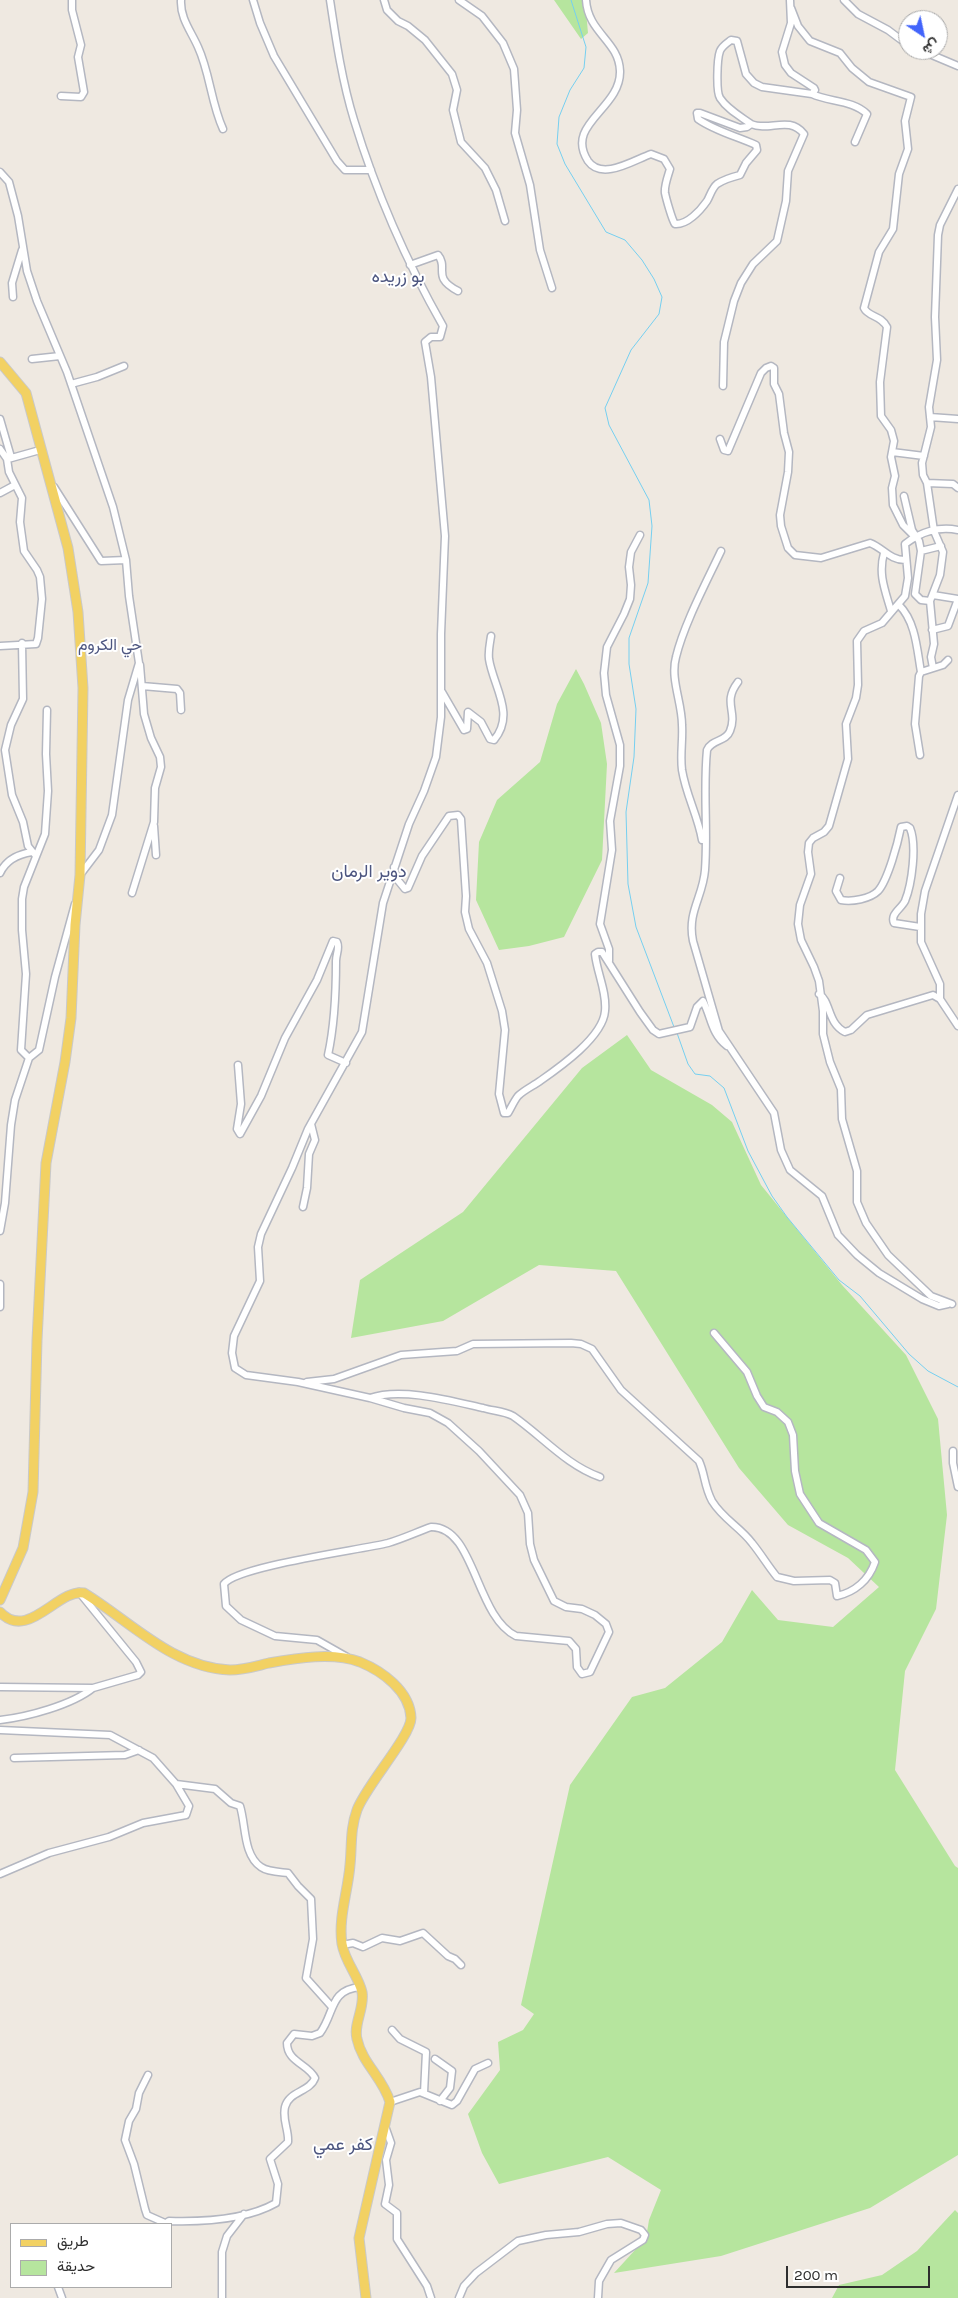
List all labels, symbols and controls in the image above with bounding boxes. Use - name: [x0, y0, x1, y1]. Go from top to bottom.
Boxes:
- north arrow: [898, 10, 948, 60]
- text: ش: [919, 35, 943, 59]
- district label: بو زريده: [371, 266, 425, 288]
- district label: حي الكروم: [78, 635, 142, 655]
- district label: دوير الرمان: [331, 861, 407, 883]
- district label: كفر عمي: [313, 2134, 373, 2156]
- legend: [10, 2223, 172, 2288]
- text: طريق: [57, 2232, 89, 2250]
- scale bar: [788, 2256, 932, 2288]
- text: حديقة: [57, 2257, 95, 2275]
- text: 200 m: [794, 2266, 838, 2284]

